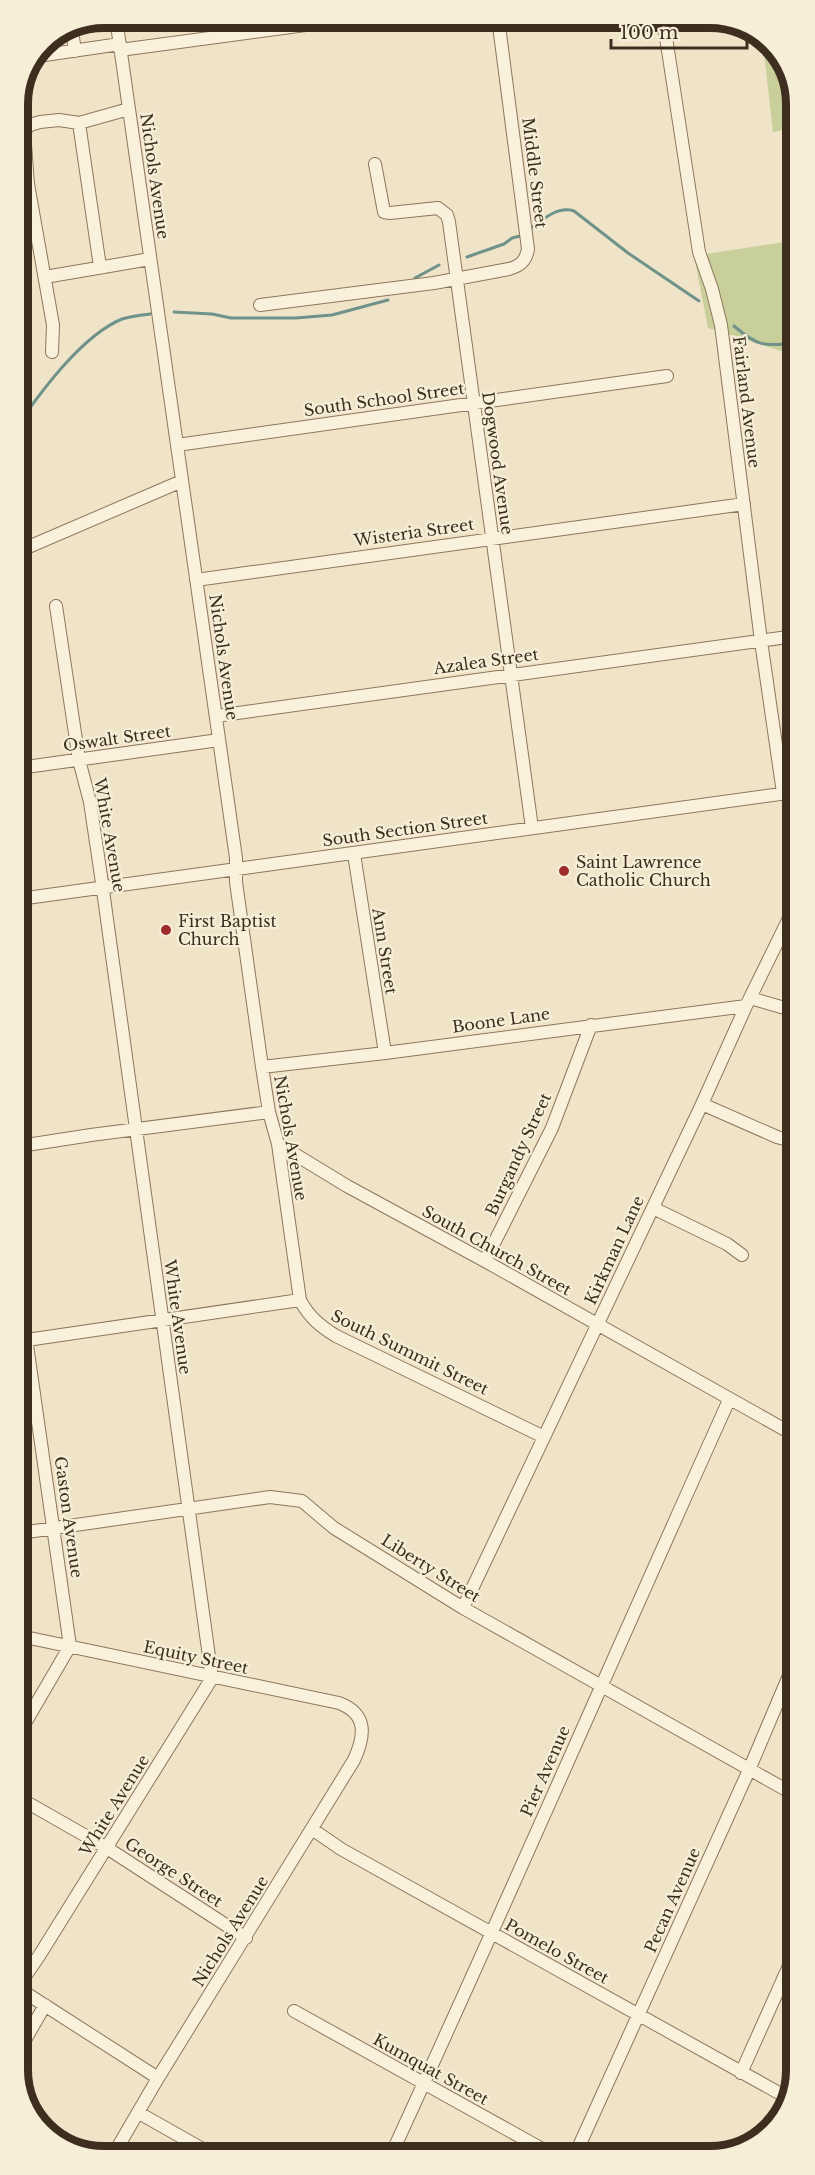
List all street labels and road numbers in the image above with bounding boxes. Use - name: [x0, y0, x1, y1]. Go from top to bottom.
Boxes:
- street label: Nichols Avenue: [136, 112, 174, 240]
- street label: Middle Street: [518, 116, 552, 230]
- street label: Fairland Avenue: [729, 335, 765, 469]
- street label: South School Street: [302, 378, 466, 420]
- street label: Dogwood Avenue: [478, 390, 518, 536]
- street label: Wisteria Street: [352, 514, 475, 550]
- street label: Nichols Avenue: [205, 593, 243, 721]
- street label: Azalea Street: [431, 644, 540, 678]
- street label: Oswalt Street: [62, 721, 172, 755]
- street label: White Avenue: [90, 775, 130, 894]
- street label: South Section Street: [321, 807, 489, 851]
- street label: Ann Street: [368, 905, 402, 996]
- street label: Boone Lane: [451, 1003, 551, 1037]
- street label: Nichols Avenue: [270, 1074, 312, 1202]
- street label: Burgandy Street: [481, 1089, 555, 1219]
- street label: Kirkman Lane: [580, 1192, 648, 1308]
- street label: South Church Street: [419, 1201, 575, 1299]
- street label: White Avenue: [160, 1257, 196, 1376]
- street label: South Summit Street: [328, 1305, 492, 1399]
- street label: Gaston Avenue: [51, 1455, 87, 1579]
- street label: Liberty Street: [378, 1530, 484, 1606]
- street label: Equity Street: [142, 1636, 250, 1678]
- street label: Pier Avenue: [516, 1722, 574, 1820]
- street label: White Avenue: [74, 1751, 153, 1860]
- street label: George Street: [121, 1833, 227, 1911]
- street label: Pecan Avenue: [640, 1844, 704, 1956]
- street label: Nichols Avenue: [188, 1872, 272, 1990]
- street label: Pomelo Street: [502, 1914, 612, 1988]
- street label: Kumquat Street: [370, 2029, 492, 2109]

